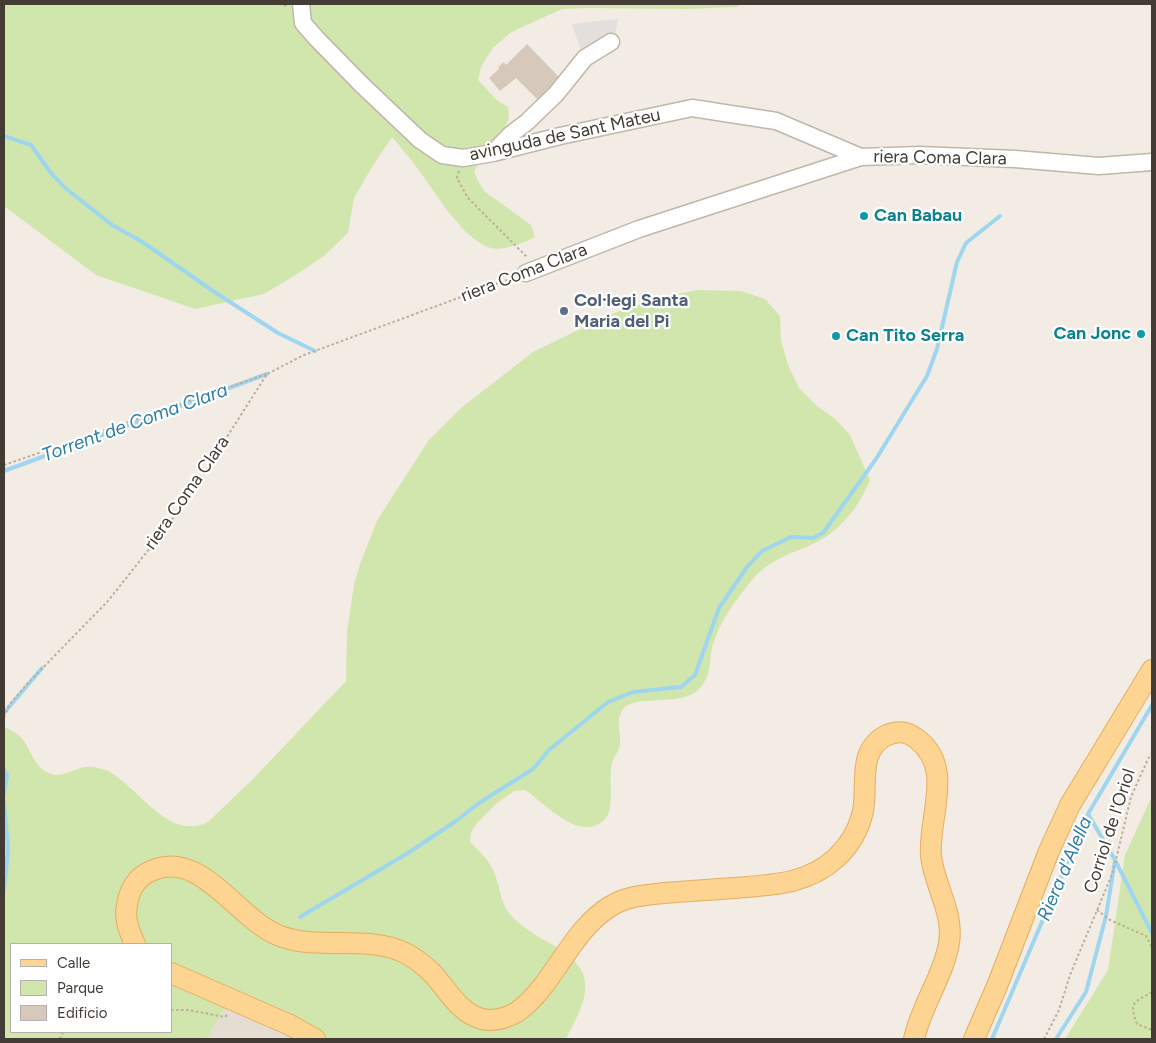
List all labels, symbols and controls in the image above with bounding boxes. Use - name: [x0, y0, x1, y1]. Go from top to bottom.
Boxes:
- street label: avinguda de Sant Mateu: [467, 104, 663, 166]
- street label: riera Coma Clara: [873, 146, 1007, 170]
- place label: Can Babau: [874, 205, 962, 227]
- marker: Can Babau: [858, 210, 870, 222]
- street label: riera Coma Clara: [458, 239, 590, 307]
- place label: Col·legi Santa Maria del Pi: [574, 290, 688, 332]
- marker: Col·legi Santa Maria del Pi: [558, 305, 570, 317]
- place label: Can Jonc: [1053, 323, 1131, 345]
- place label: Can Tito Serra: [846, 325, 964, 347]
- marker: Can Jonc: [1135, 328, 1147, 340]
- marker: Can Tito Serra: [830, 330, 842, 342]
- water label: Torrent de Coma Clara: [39, 379, 231, 467]
- street label: riera Coma Clara: [140, 432, 234, 554]
- street label: Corriol de l'Oriol: [1080, 766, 1140, 896]
- water label: Riera d'Alella: [1033, 813, 1097, 925]
- legend: [10, 943, 172, 1033]
- text: Calle: [57, 954, 90, 972]
- text: Parque: [57, 979, 104, 997]
- text: Edificio: [57, 1004, 107, 1022]

